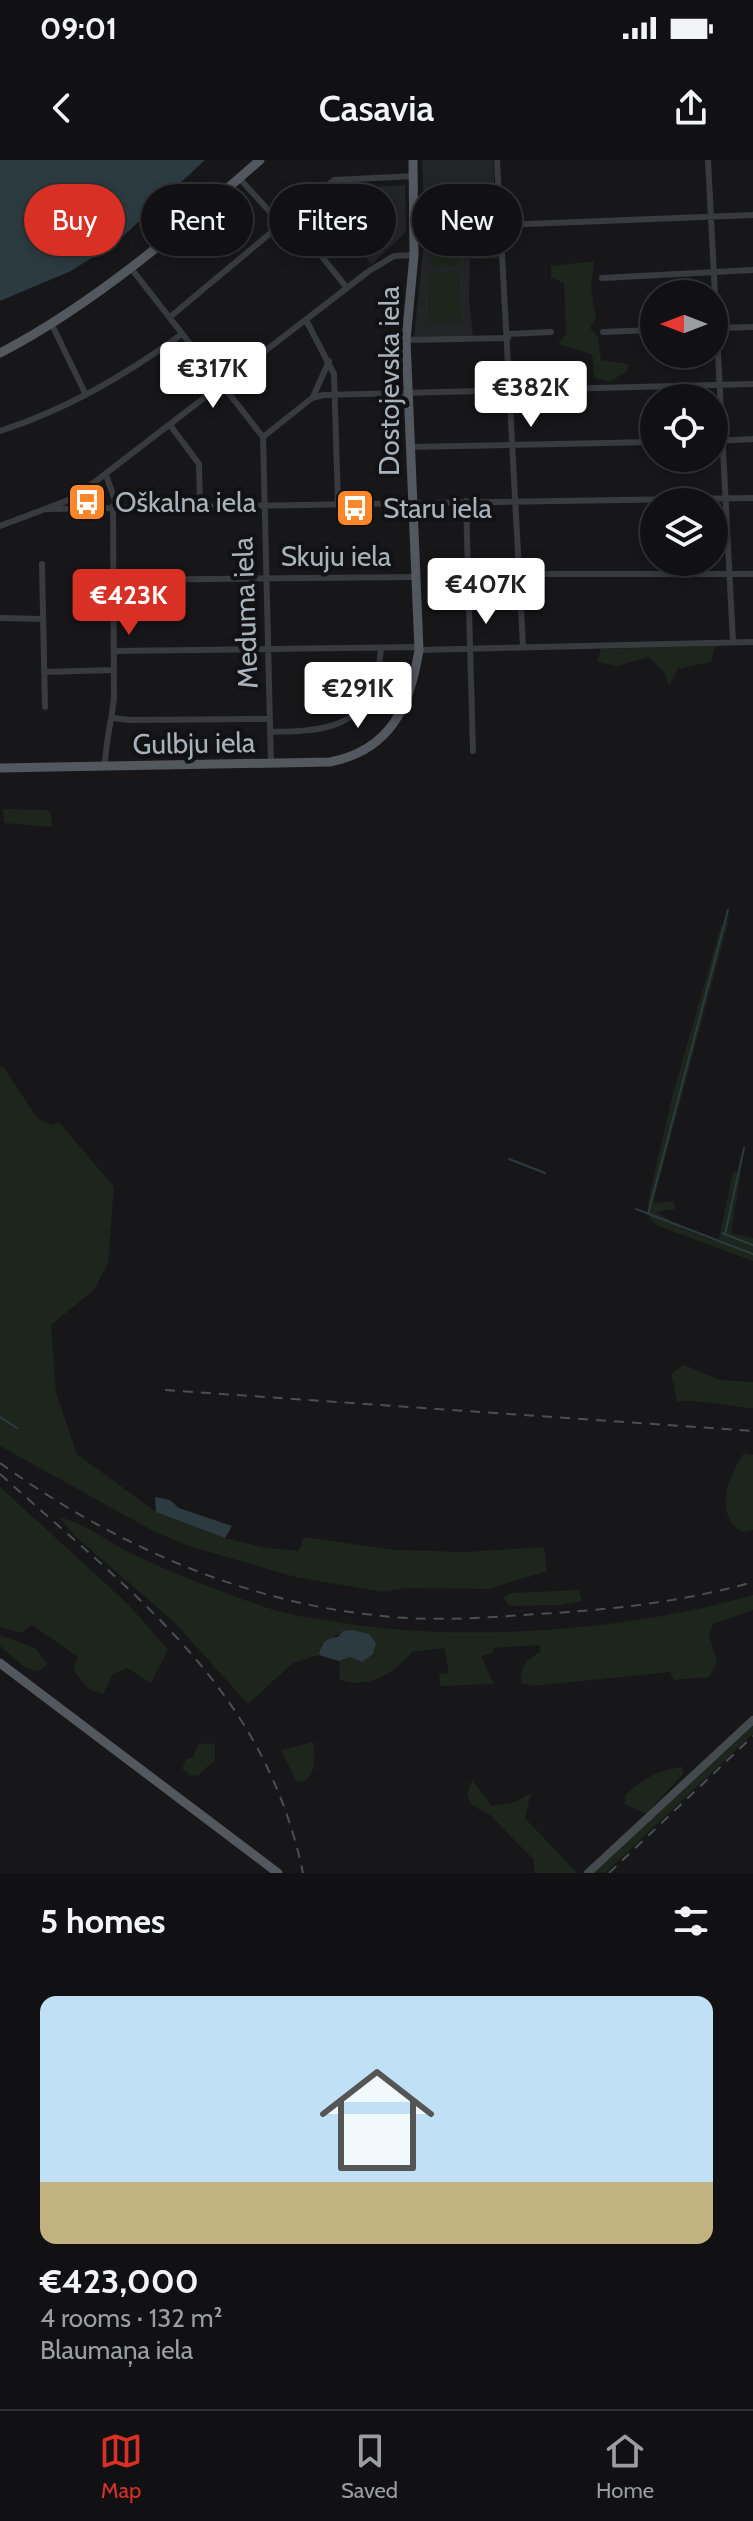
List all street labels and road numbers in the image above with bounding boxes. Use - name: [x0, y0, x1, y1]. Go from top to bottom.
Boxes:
- street label: Dostojevska iela: [372, 286, 406, 476]
- street label: Meduma iela: [225, 536, 265, 689]
- street label: Skuju iela: [281, 539, 392, 573]
- street label: Gulbju iela: [132, 725, 256, 761]

